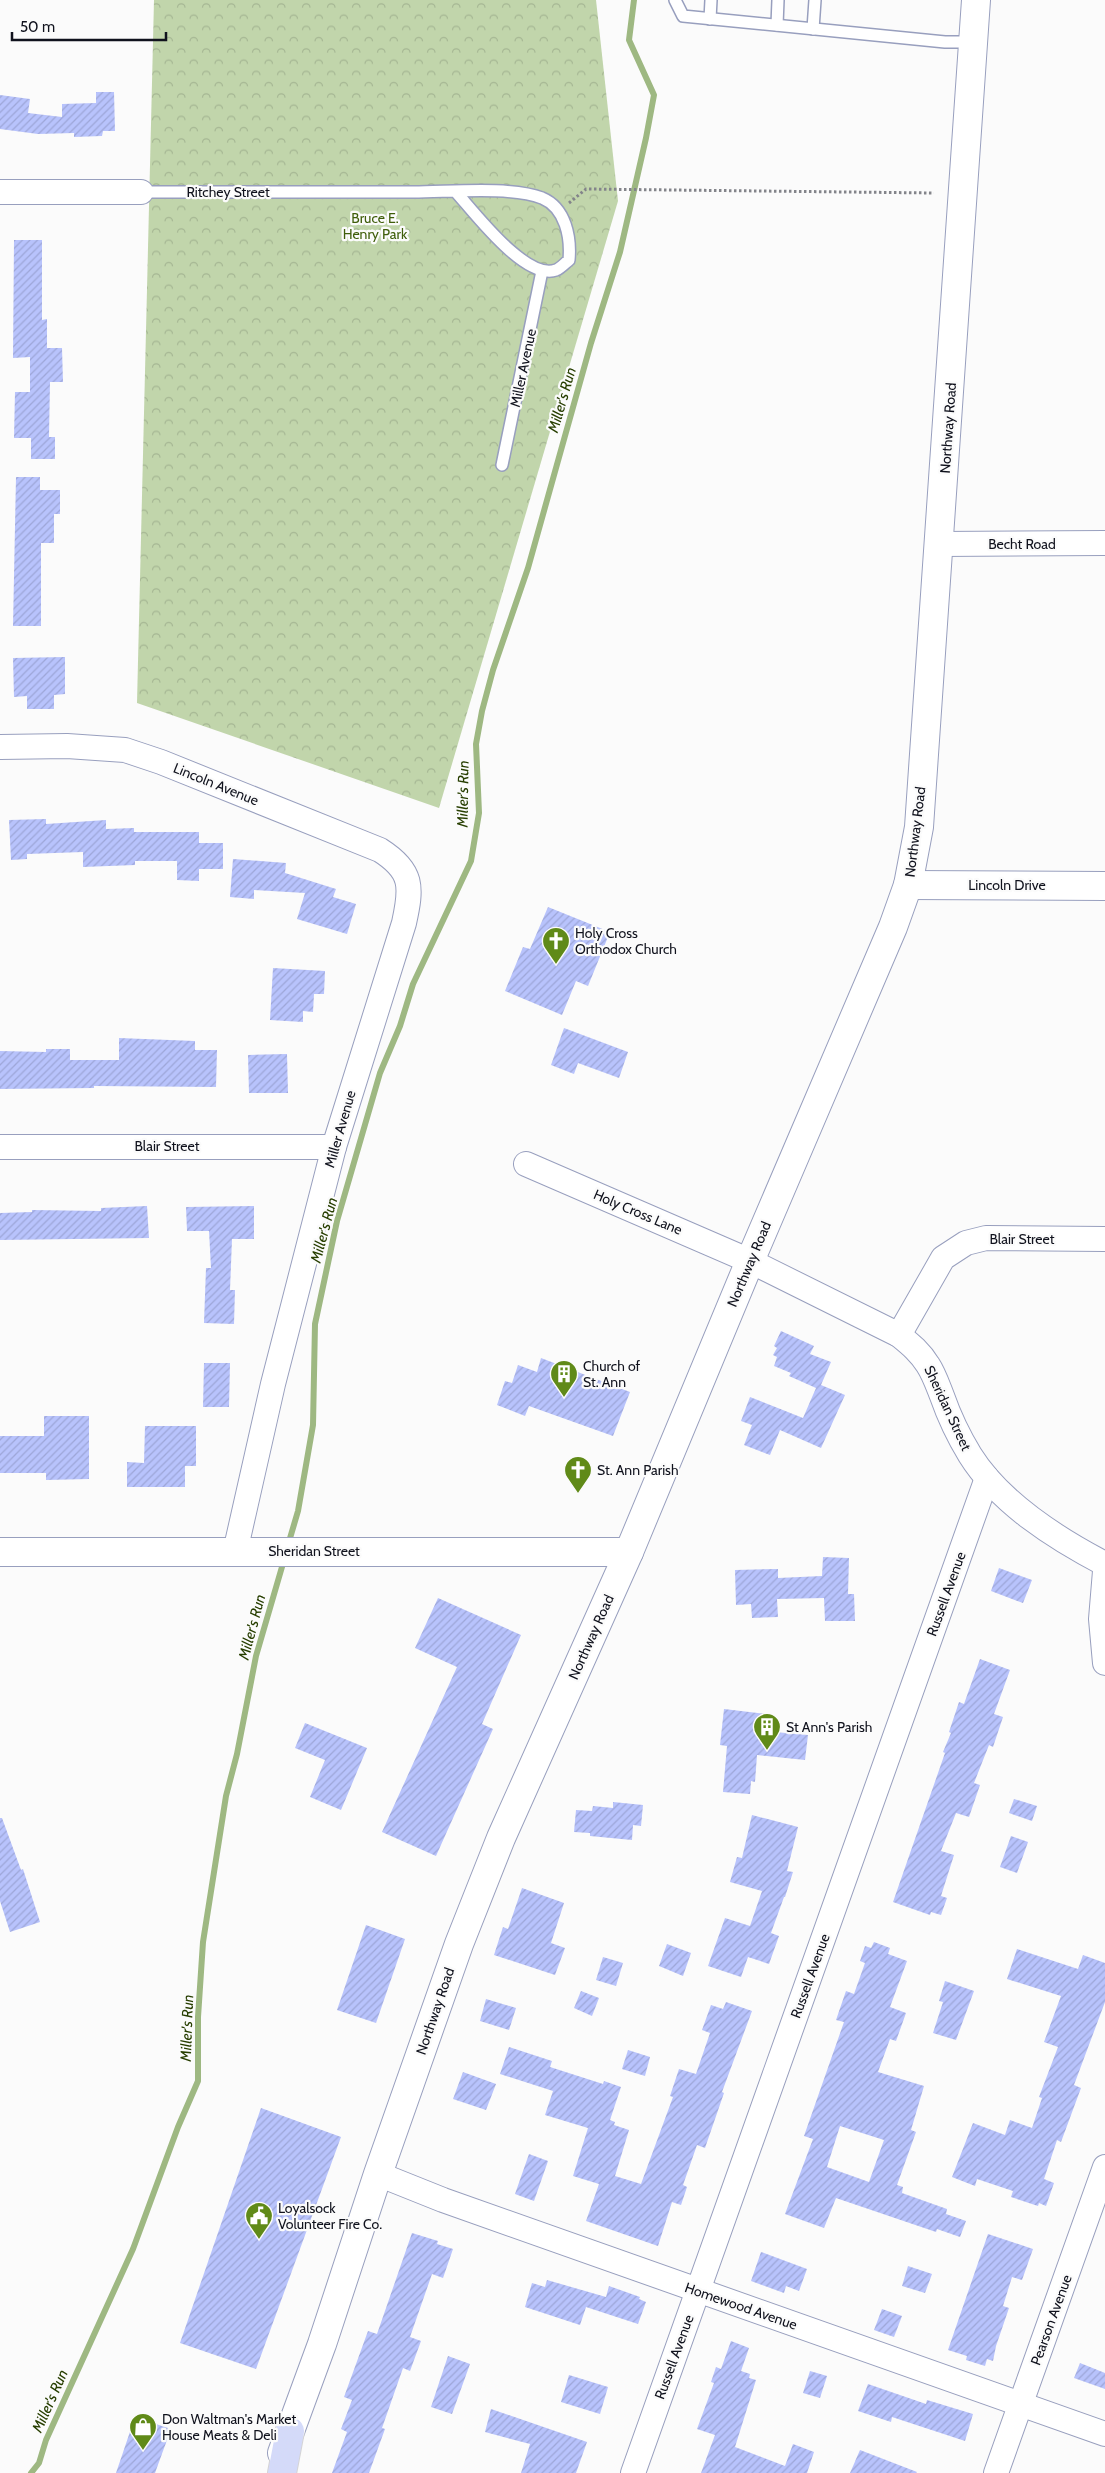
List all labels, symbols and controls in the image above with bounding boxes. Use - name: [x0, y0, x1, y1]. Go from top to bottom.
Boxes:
- scale bar: [12, 10, 166, 42]
- text: 50 m: [20, 18, 55, 36]
- street label: Ritchey Street: [186, 183, 270, 201]
- park label: Bruce E. Henry Park: [343, 209, 408, 243]
- street label: Miller Avenue: [506, 327, 540, 409]
- water label: Miller's Run: [544, 365, 580, 436]
- street label: Northway Road: [936, 382, 960, 474]
- street label: Becht Road: [988, 535, 1056, 553]
- street label: Lincoln Avenue: [171, 759, 261, 809]
- water label: Miller's Run: [453, 760, 473, 829]
- street label: Northway Road: [901, 786, 929, 878]
- street label: Lincoln Drive: [968, 876, 1046, 894]
- place label: Holy Cross Orthodox Church: [575, 924, 677, 958]
- church icon: Holy Cross Orthodox Church: [541, 926, 571, 965]
- street label: Miller Avenue: [320, 1088, 360, 1170]
- street label: Blair Street: [135, 1137, 200, 1155]
- street label: Holy Cross Lane: [591, 1185, 685, 1239]
- water label: Miller's Run: [306, 1195, 341, 1266]
- street label: Northway Road: [723, 1219, 775, 1309]
- street label: Blair Street: [990, 1230, 1055, 1248]
- place label: Church of St. Ann: [583, 1357, 641, 1391]
- building icon: Church of St. Ann: [549, 1359, 579, 1398]
- street label: Sheridan Street: [920, 1363, 976, 1454]
- church icon: St. Ann Parish: [563, 1455, 593, 1494]
- place label: St. Ann Parish: [597, 1461, 678, 1479]
- street label: Sheridan Street: [268, 1542, 360, 1560]
- street label: Russell Avenue: [922, 1549, 970, 1639]
- water label: Miller's Run: [234, 1592, 269, 1663]
- street label: Northway Road: [564, 1592, 618, 1682]
- building icon: St Ann's Parish: [752, 1712, 782, 1751]
- place label: St Ann's Parish: [786, 1718, 872, 1736]
- street label: Russell Avenue: [786, 1931, 834, 2021]
- street label: Northway Road: [412, 1965, 458, 2057]
- water label: Miller's Run: [177, 1994, 197, 2063]
- place label: Loyalsock Volunteer Fire Co.: [278, 2199, 382, 2233]
- public building icon: Loyalsock Volunteer Fire Co.: [244, 2201, 274, 2240]
- street label: Pearson Avenue: [1026, 2272, 1076, 2368]
- street label: Homewood Avenue: [682, 2278, 800, 2334]
- street label: Russell Avenue: [650, 2312, 698, 2402]
- water label: Miller's Run: [28, 2367, 72, 2436]
- place label: Don Waltman's Market House Meats & Deli: [162, 2410, 296, 2444]
- shop icon: Don Waltman's Market House Meats & Deli: [128, 2412, 158, 2451]

